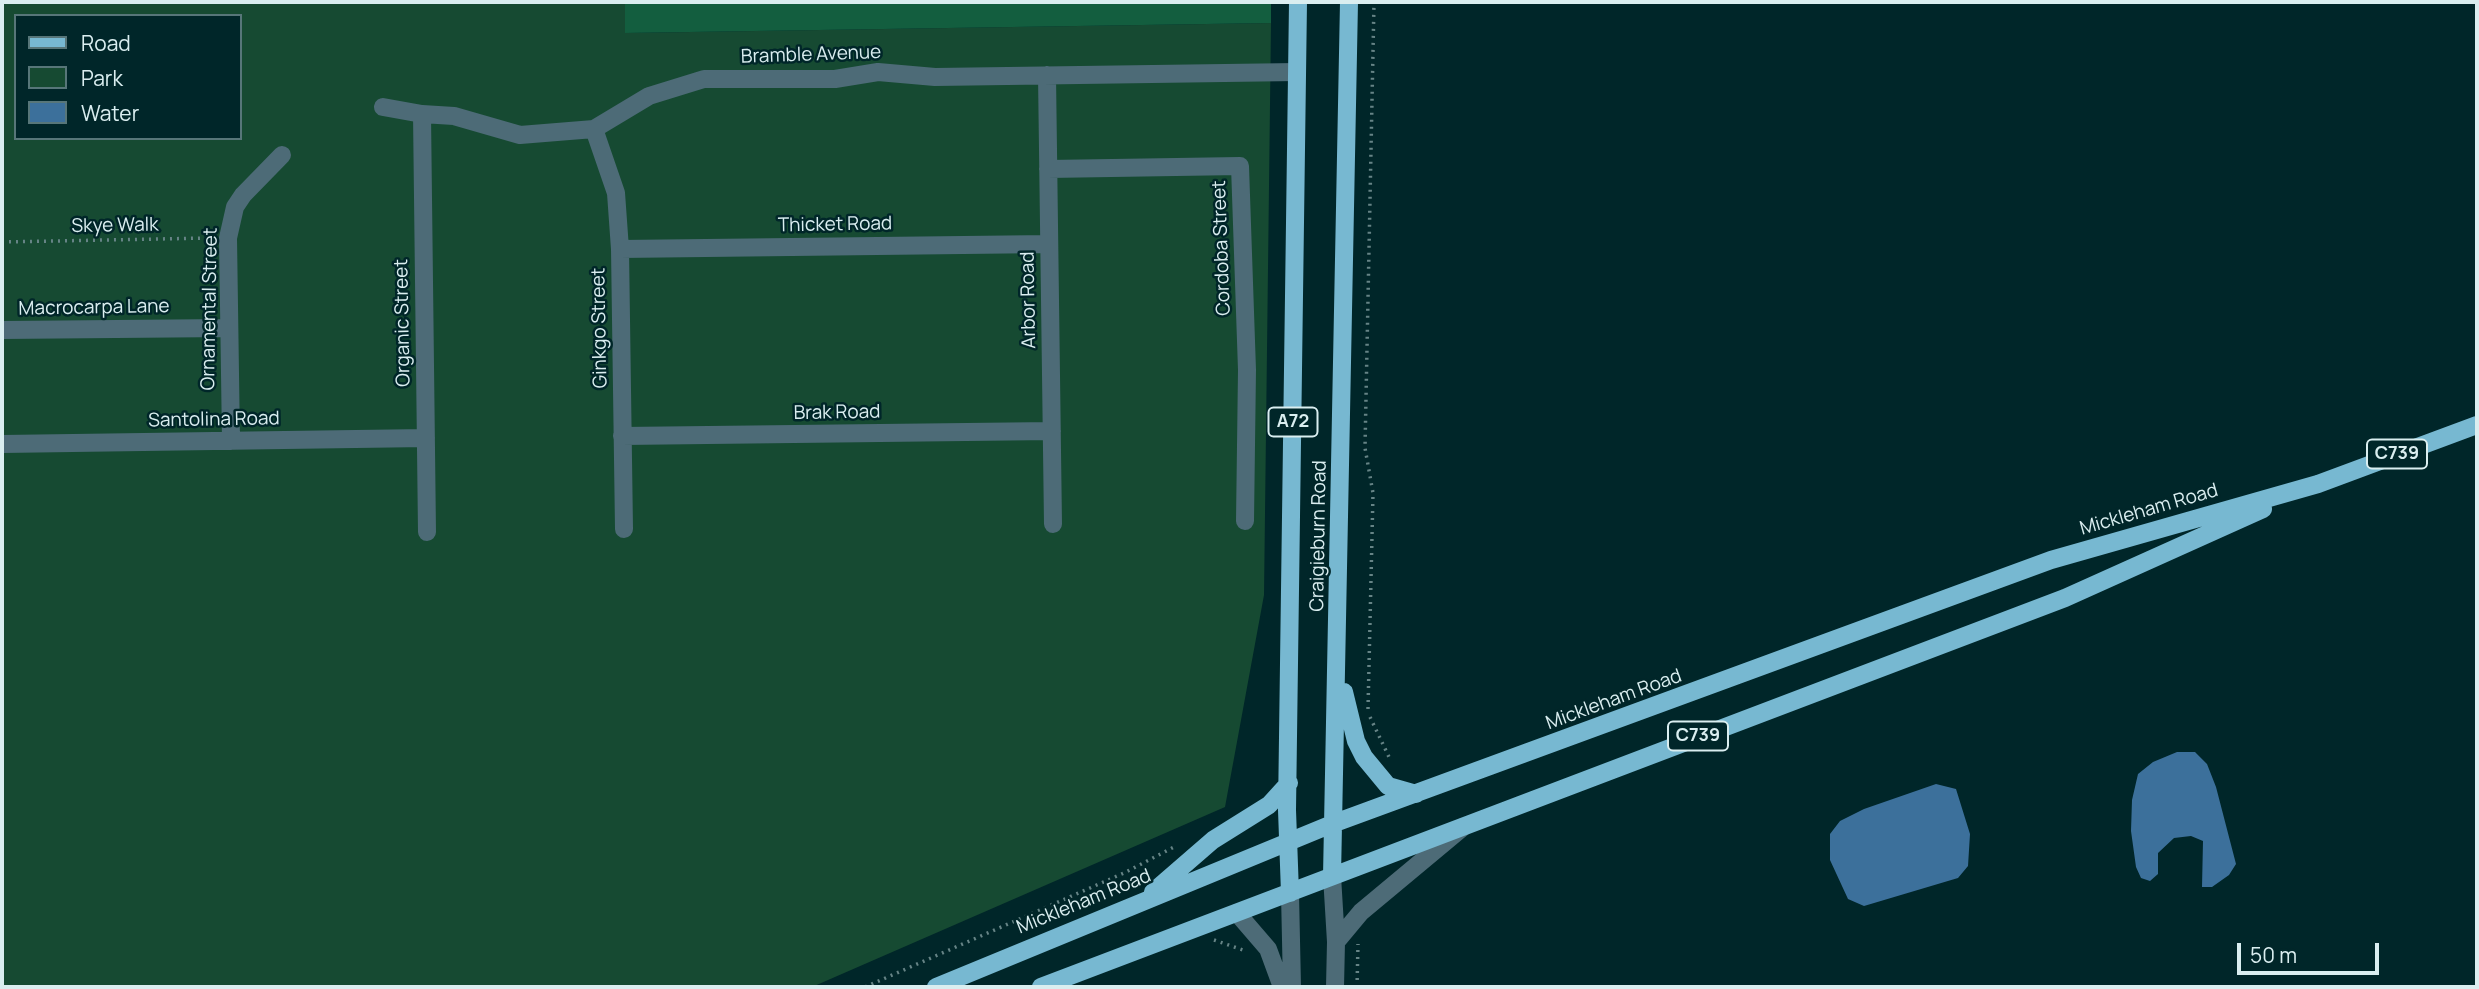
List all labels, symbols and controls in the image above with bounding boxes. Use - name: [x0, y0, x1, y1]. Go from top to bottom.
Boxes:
- legend: [14, 14, 242, 140]
- text: Road: [81, 29, 131, 57]
- street label: Bramble Avenue: [740, 41, 882, 69]
- text: Park: [81, 64, 123, 92]
- text: Water: [81, 99, 139, 127]
- street label: Cordoba Street: [1208, 180, 1236, 316]
- street label: Thicket Road: [778, 213, 892, 237]
- street label: Skye Walk: [71, 214, 159, 238]
- street label: Ornamental Street: [197, 227, 223, 391]
- street label: Arbor Road: [1017, 251, 1041, 349]
- street label: Organic Street: [390, 259, 416, 387]
- street label: Ginkgo Street: [588, 267, 612, 389]
- street label: Macrocarpa Lane: [18, 295, 170, 321]
- street label: Brak Road: [793, 401, 881, 425]
- street label: Santolina Road: [148, 407, 280, 433]
- road number: A72: [1268, 408, 1318, 436]
- road number: C739: [2367, 440, 2427, 468]
- street label: Craigieburn Road: [1306, 460, 1332, 612]
- street label: Mickleham Road: [2077, 479, 2221, 541]
- street label: Mickleham Road: [1543, 665, 1685, 735]
- road number: C739: [1668, 722, 1728, 750]
- street label: Mickleham Road: [1014, 865, 1154, 939]
- scale bar: [2241, 930, 2383, 974]
- text: 50 m: [2250, 941, 2297, 969]

